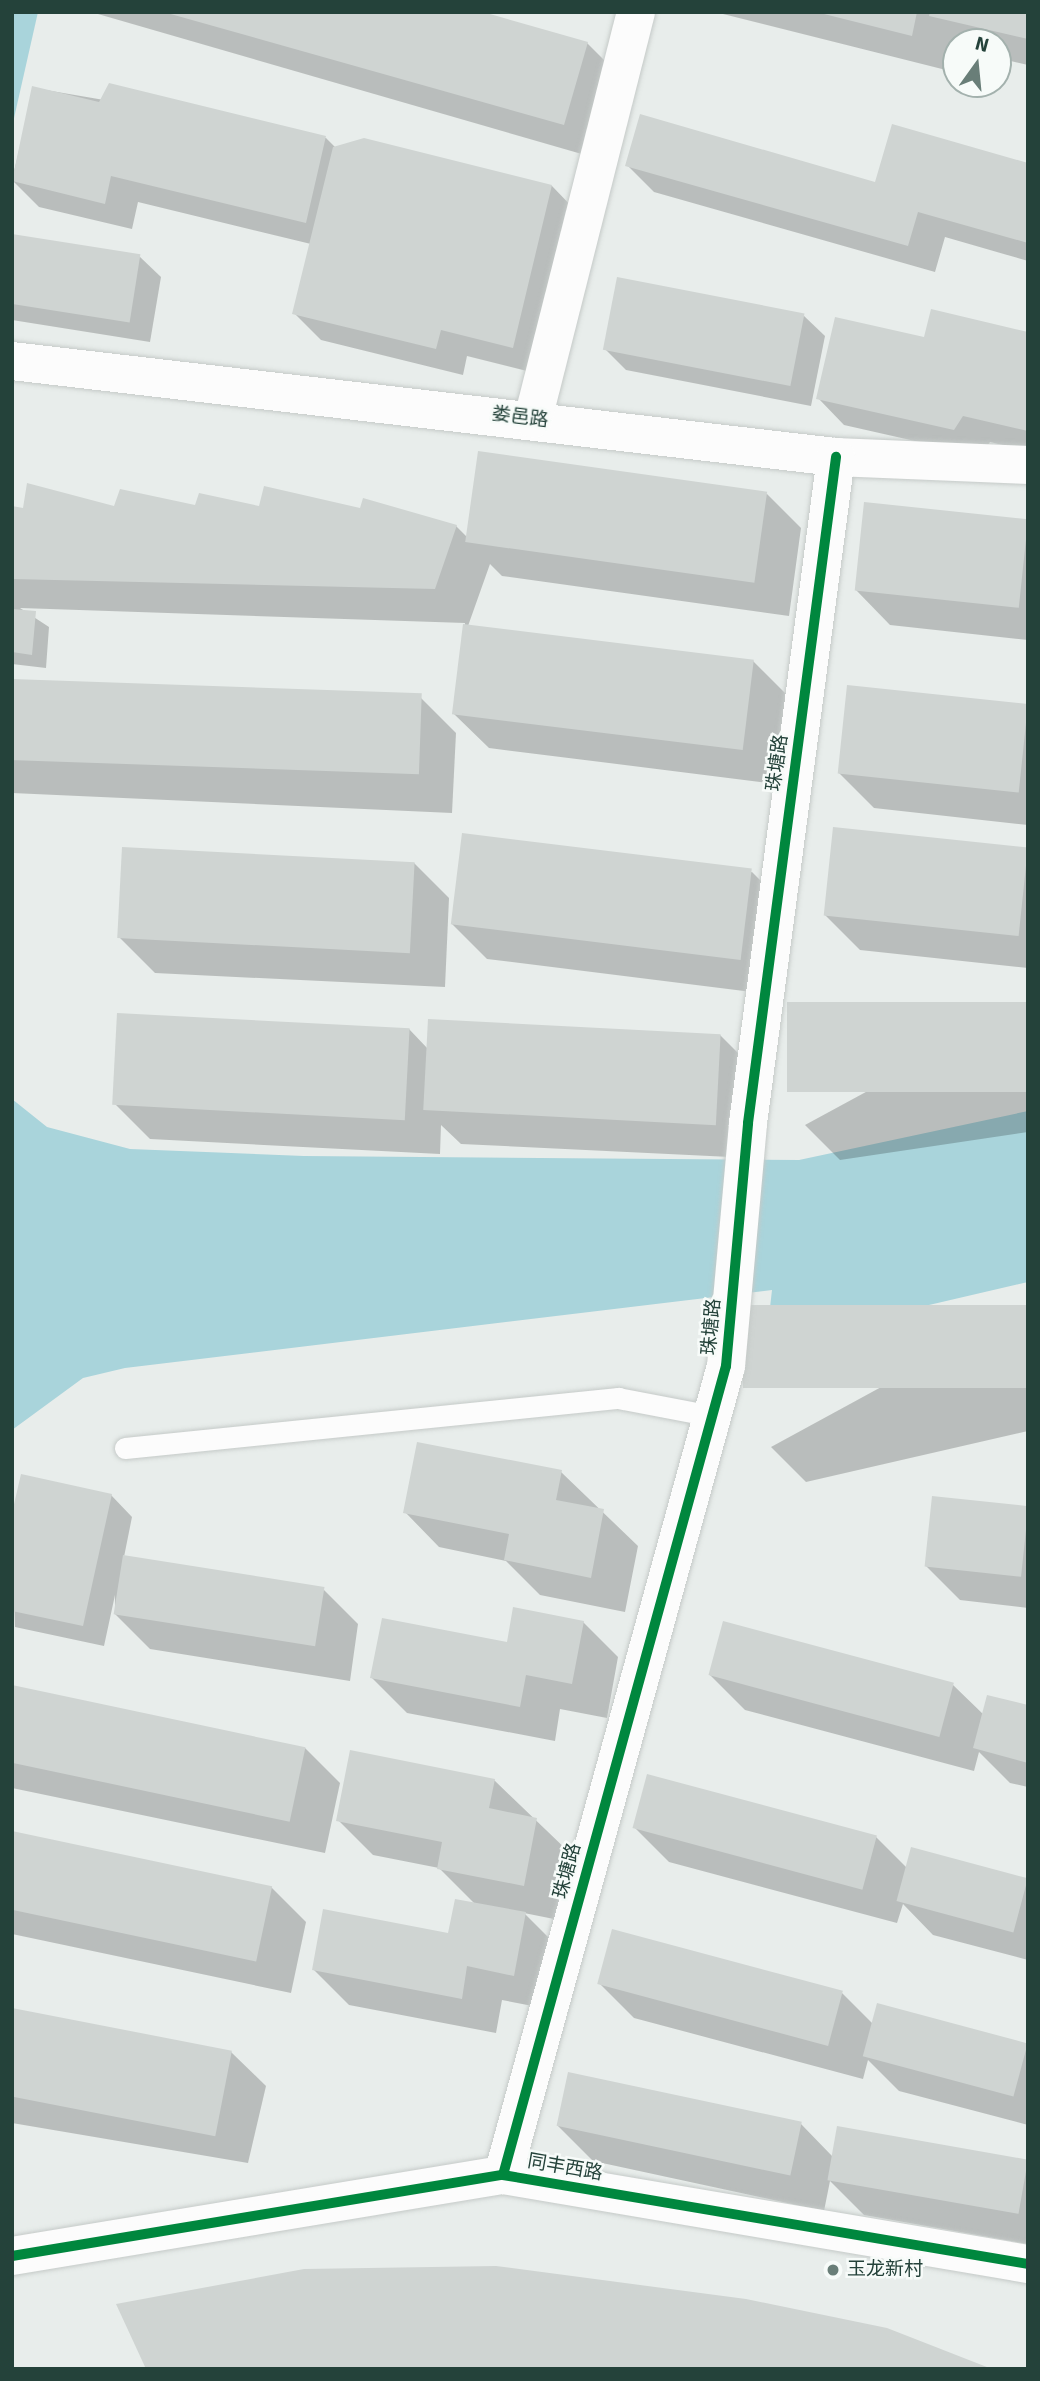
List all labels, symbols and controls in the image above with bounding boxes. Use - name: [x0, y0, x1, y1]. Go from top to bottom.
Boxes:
- north arrow: [942, 28, 1012, 98]
- text: N: [972, 31, 991, 58]
- street label: 娄邑路: [490, 403, 550, 433]
- street label: 珠塘路: [763, 733, 793, 793]
- street label: 珠塘路: [698, 1298, 726, 1356]
- street label: 珠塘路: [550, 1841, 586, 1901]
- street label: 同丰西路: [526, 2150, 604, 2186]
- place label: 玉龙新村: [847, 2259, 923, 2281]
- marker: 玉龙新村: [825, 2262, 841, 2278]

